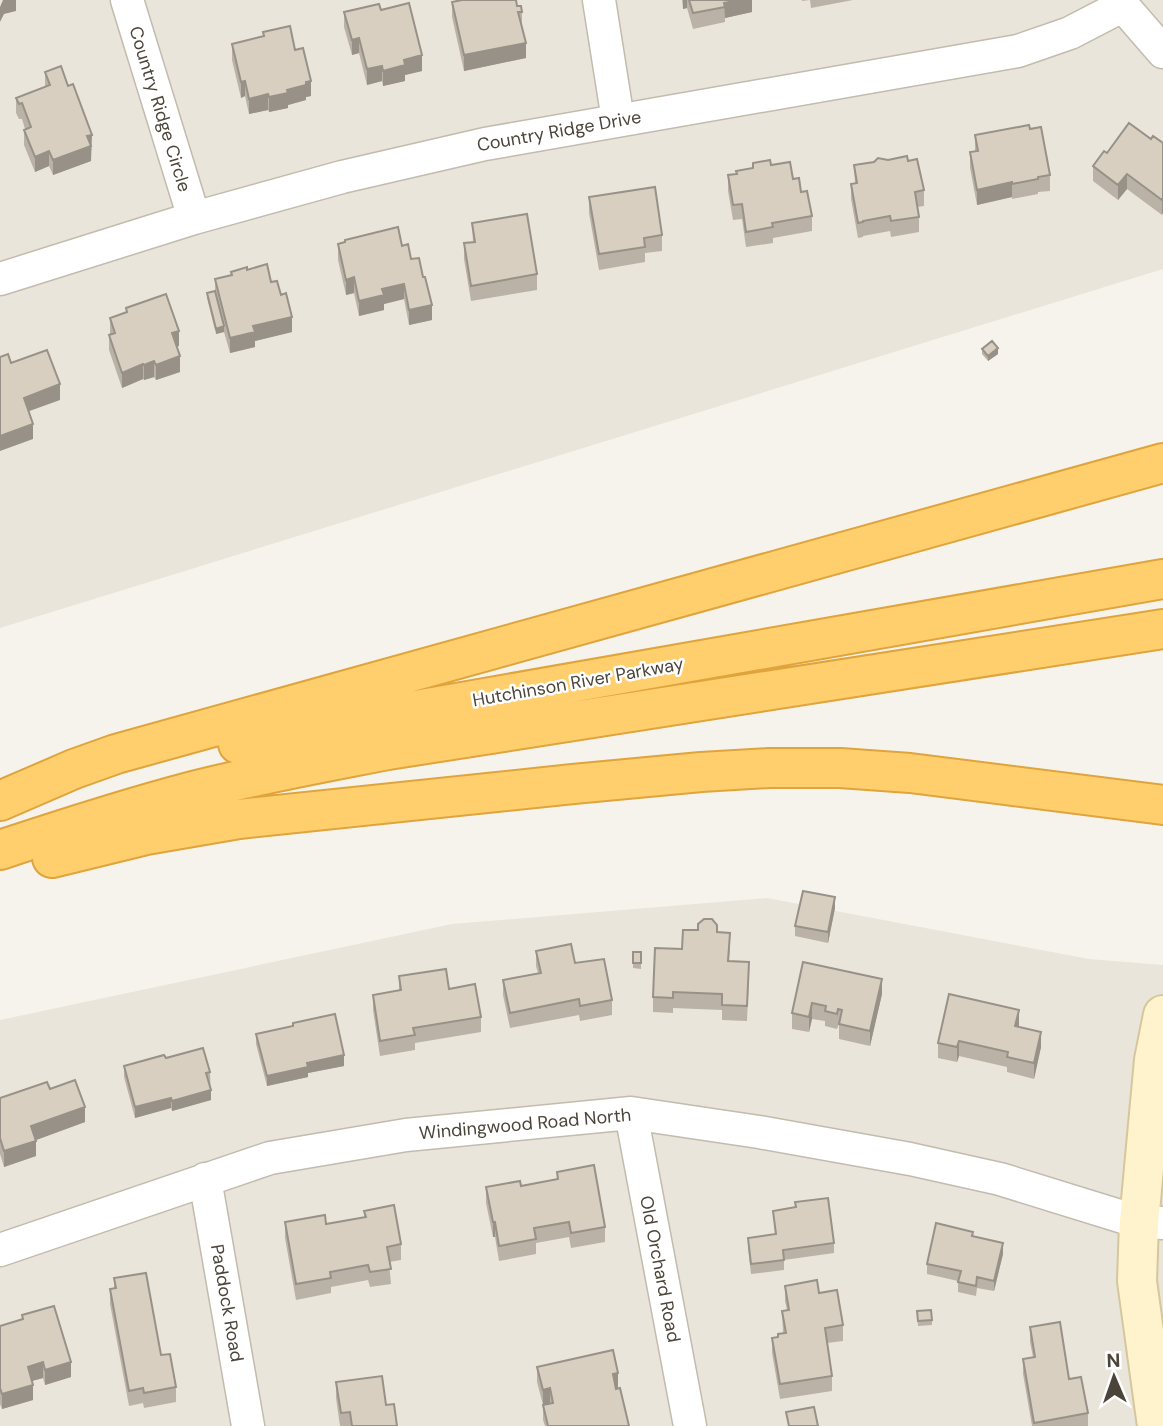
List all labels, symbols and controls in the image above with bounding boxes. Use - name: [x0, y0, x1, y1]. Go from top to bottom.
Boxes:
- street label: Country Ridge Circle: [123, 23, 197, 195]
- street label: Country Ridge Drive: [475, 105, 643, 157]
- street label: Hutchinson River Parkway: [471, 652, 685, 712]
- street label: Windingwood Road North: [418, 1103, 632, 1145]
- street label: Old Orchard Road: [634, 1194, 686, 1344]
- street label: Paddock Road: [205, 1242, 249, 1364]
- north arrow: [1079, 1342, 1149, 1412]
- text: N: [1106, 1348, 1121, 1373]

